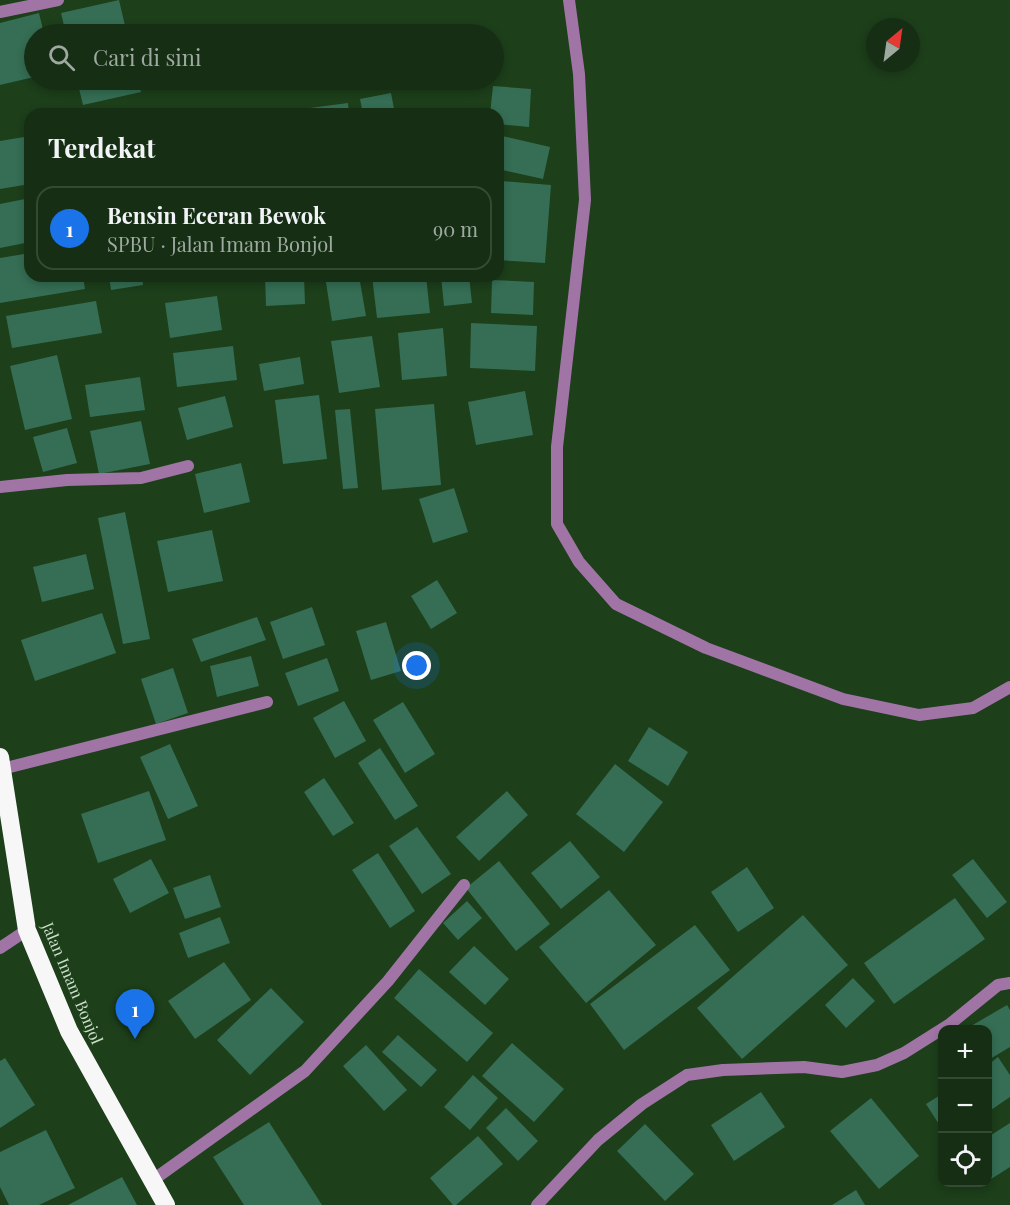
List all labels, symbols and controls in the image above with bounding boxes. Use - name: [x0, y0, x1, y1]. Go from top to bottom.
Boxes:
- north arrow: [866, 18, 920, 72]
- search box: [24, 24, 504, 90]
- icon: search: [45, 41, 78, 74]
- text: Cari di sini: [93, 42, 201, 72]
- text: Terdekat: [48, 130, 155, 165]
- text: Bensin Eceran Bewok: [107, 200, 326, 230]
- text: 1: [66, 215, 73, 242]
- text: 90 m: [433, 215, 478, 242]
- text: SPBU · Jalan Imam Bonjol: [107, 230, 334, 257]
- your location: [402, 651, 431, 680]
- street label: Jalan Imam Bonjol: [37, 918, 108, 1048]
- pin: 1: [116, 990, 154, 1039]
- map controls: [938, 1025, 992, 1187]
- button: +: [938, 1025, 992, 1079]
- button: −: [938, 1079, 992, 1133]
- button: locate: [938, 1133, 992, 1187]

